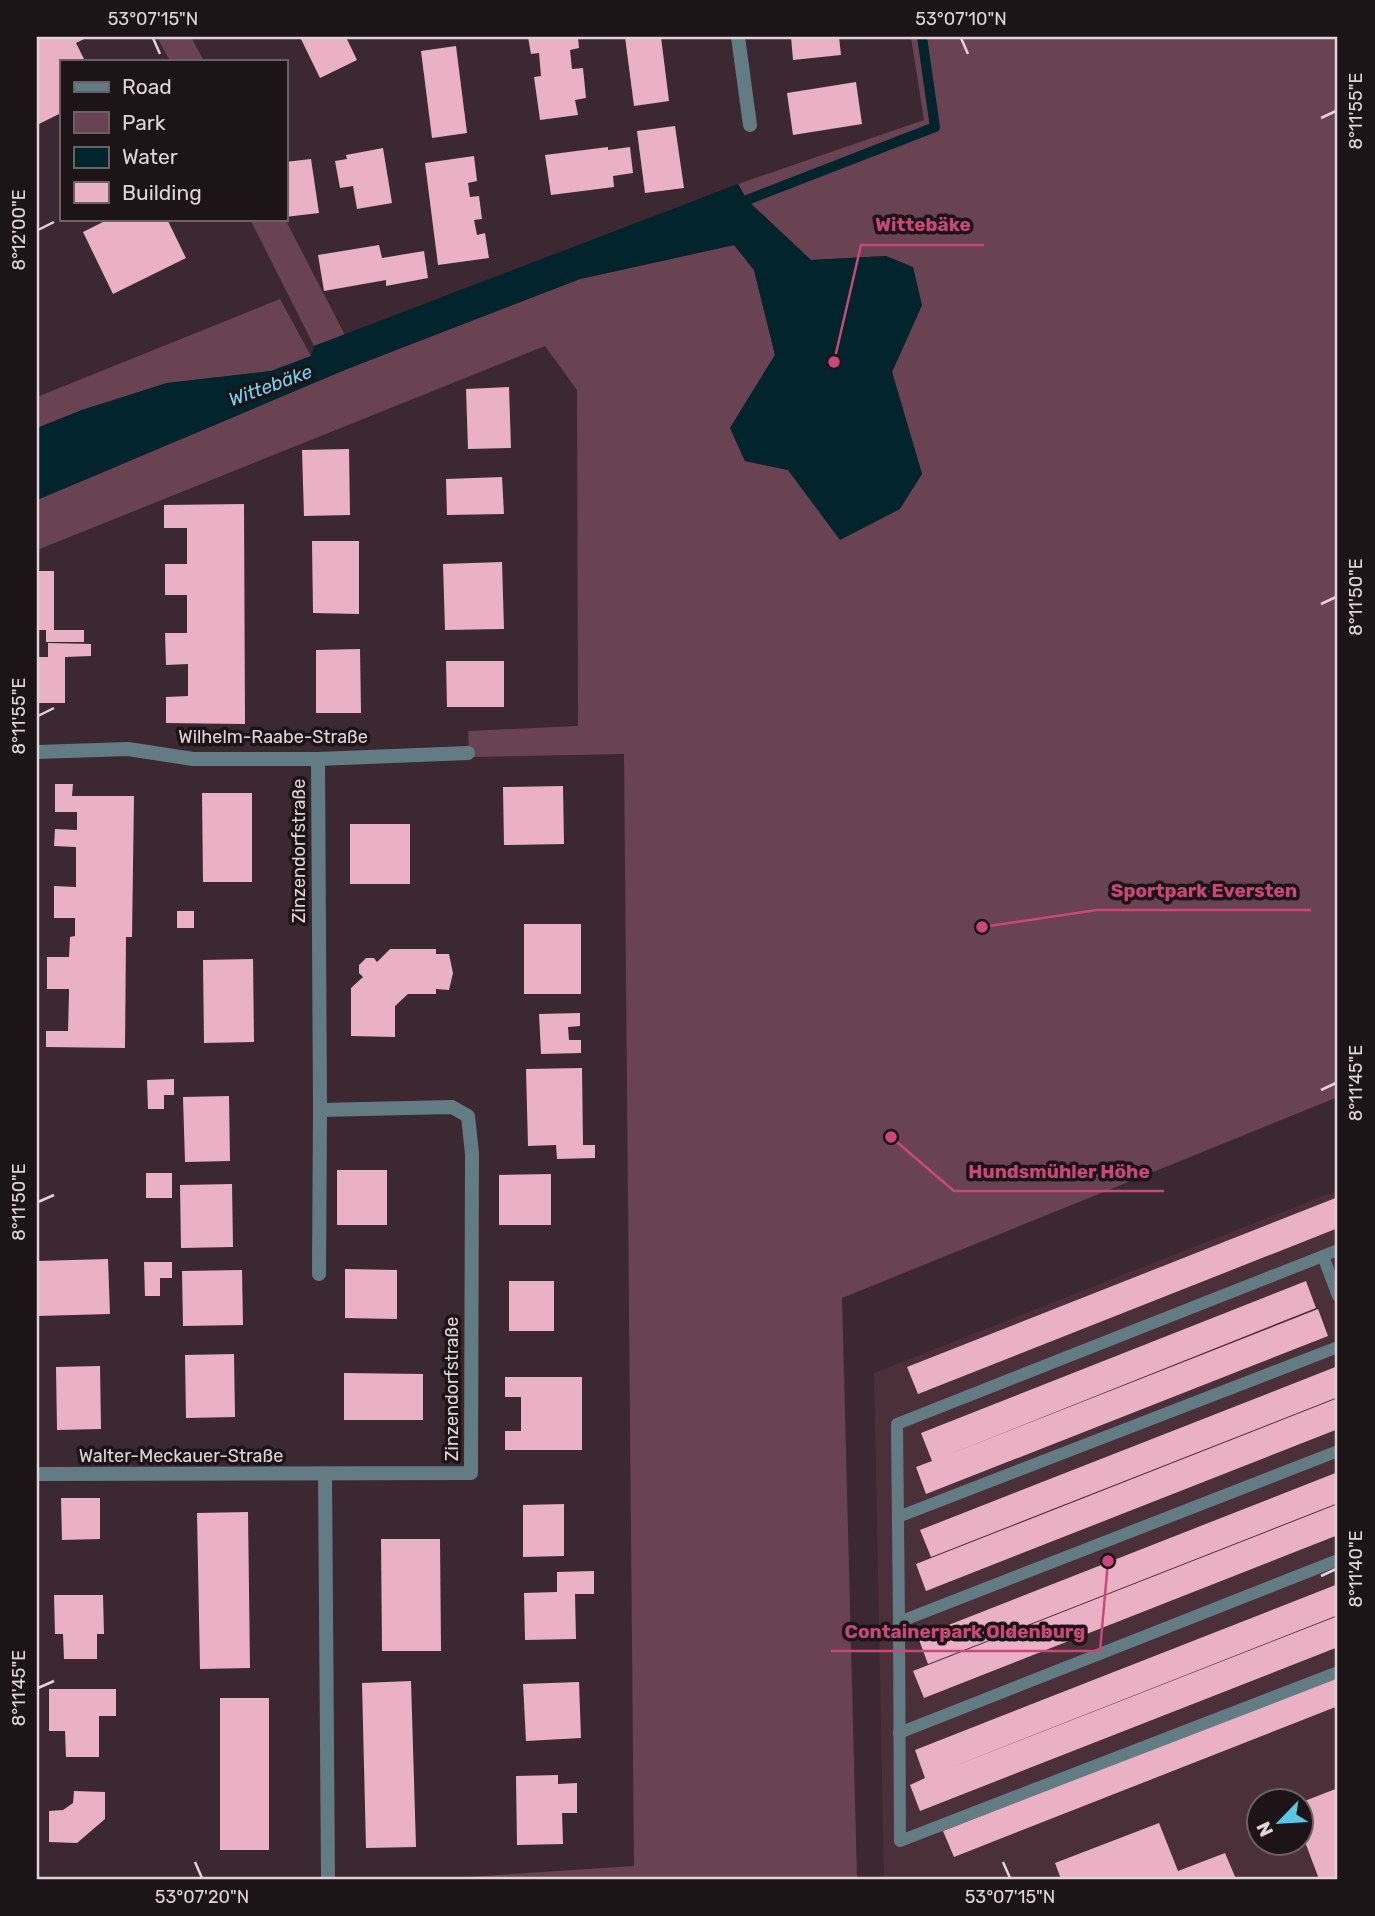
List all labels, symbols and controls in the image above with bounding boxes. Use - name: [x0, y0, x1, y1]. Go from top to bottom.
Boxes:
- text: 53°07'15"N: [108, 8, 198, 30]
- text: 53°07'10"N: [915, 8, 1007, 30]
- legend: [60, 60, 287, 220]
- text: 8°11'55"E: [1345, 73, 1367, 149]
- text: Road: [122, 74, 172, 99]
- text: Park: [122, 110, 166, 135]
- text: Water: [122, 144, 178, 169]
- text: Building: [122, 180, 202, 205]
- text: 8°12'00"E: [8, 189, 30, 271]
- callout: Wittebäke: [861, 205, 984, 245]
- text: Wittebäke: [875, 213, 971, 236]
- water label: Wittebäke: [225, 360, 315, 411]
- text: 8°11'50"E: [1345, 558, 1367, 636]
- text: 8°11'55"E: [8, 678, 30, 754]
- street label: Wilhelm-Raabe-Straße: [178, 726, 368, 748]
- street label: Zinzendorfstraße: [288, 779, 310, 923]
- callout: Sportpark Eversten: [1097, 870, 1311, 910]
- text: Sportpark Eversten: [1111, 879, 1297, 902]
- text: 8°11'45"E: [1345, 1045, 1367, 1121]
- callout: Hundsmühler Höhe: [954, 1151, 1164, 1191]
- text: Hundsmühler Höhe: [968, 1160, 1150, 1183]
- text: 8°11'50"E: [8, 1163, 30, 1241]
- street label: Zinzendorfstraße: [441, 1317, 463, 1461]
- street label: Walter-Meckauer-Straße: [79, 1445, 283, 1467]
- text: 8°11'40"E: [1345, 1530, 1367, 1608]
- callout: Containerpark Oldenburg: [831, 1611, 1100, 1651]
- text: Containerpark Oldenburg: [845, 1620, 1085, 1643]
- text: 8°11'45"E: [8, 1650, 30, 1726]
- north arrow: [1246, 1786, 1316, 1856]
- text: N: [1252, 1818, 1278, 1840]
- text: 53°07'20"N: [155, 1886, 249, 1908]
- text: 53°07'15"N: [965, 1886, 1055, 1908]

